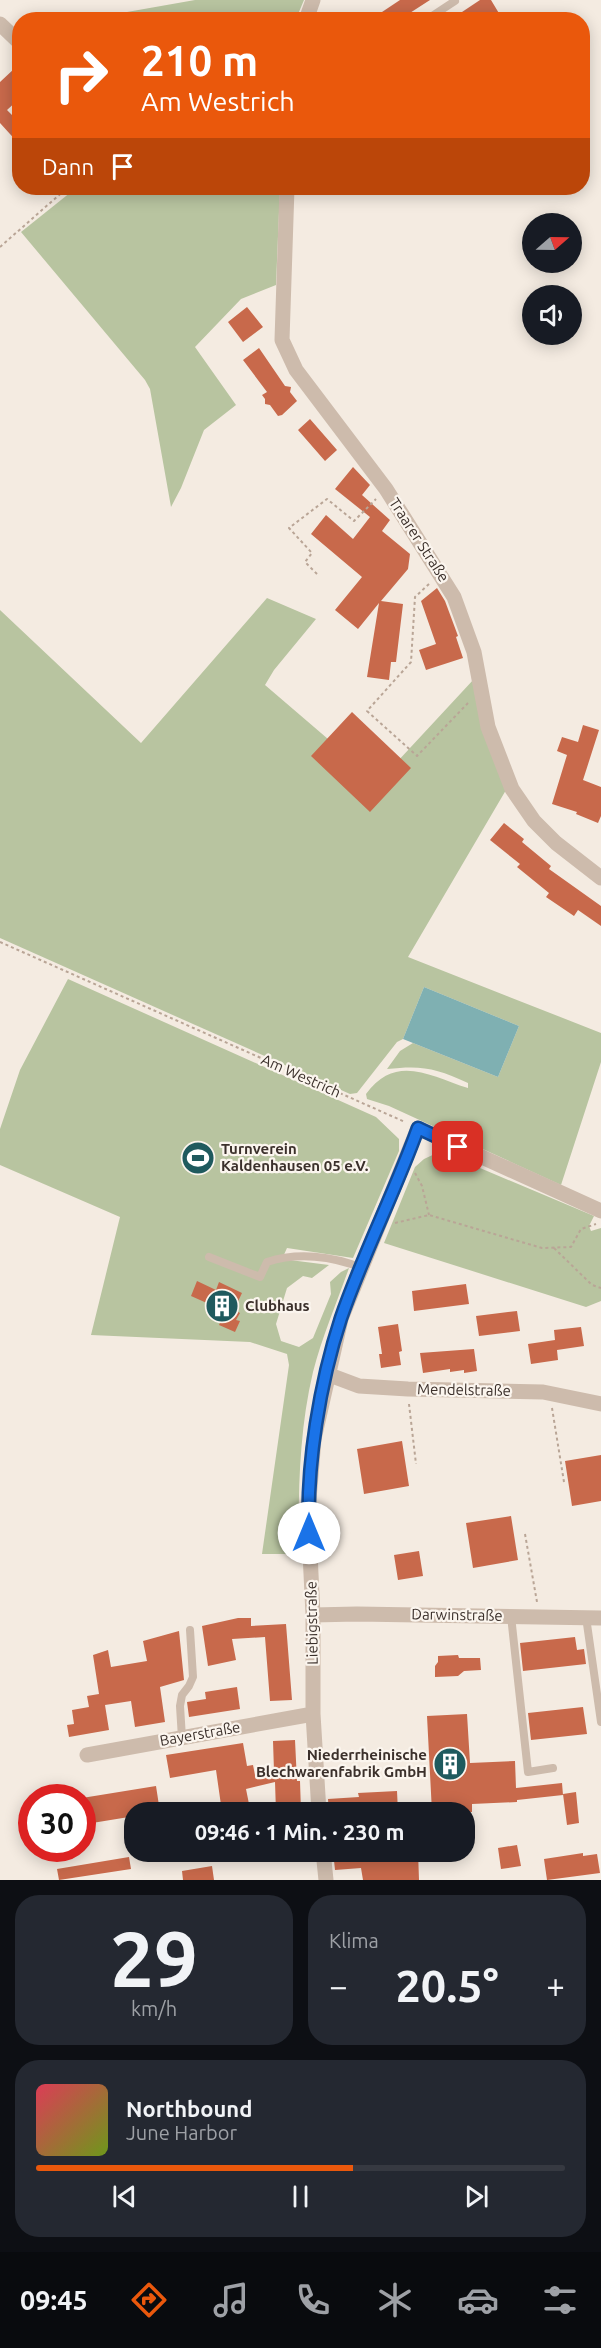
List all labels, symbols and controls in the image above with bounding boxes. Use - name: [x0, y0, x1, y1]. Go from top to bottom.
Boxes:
- icon: right: [42, 36, 120, 114]
- text: 210 m: [141, 37, 258, 84]
- text: Am Westrich: [141, 86, 295, 116]
- icon: arrive: [106, 150, 139, 183]
- text: Dann: [42, 154, 94, 179]
- north arrow: [522, 213, 582, 273]
- map controls: [522, 213, 582, 345]
- button: sound: [522, 285, 582, 345]
- street label: Traarer Straße: [386, 495, 453, 585]
- street label: Am Westrich: [259, 1050, 344, 1101]
- pin: [432, 1121, 483, 1172]
- icon: arrive: [441, 1130, 474, 1163]
- sports icon: Turnverein Kaldenhausen 05 e.V.: [180, 1140, 216, 1176]
- place label: Turnverein Kaldenhausen 05 e.V.: [221, 1140, 369, 1174]
- building icon: Clubhaus: [204, 1288, 240, 1324]
- place label: Clubhaus: [245, 1297, 310, 1314]
- street label: Mendelstraße: [417, 1380, 511, 1399]
- position arrow: [277, 1501, 341, 1565]
- street label: Liebigstraße: [302, 1581, 321, 1665]
- street label: Darwinstraße: [411, 1605, 503, 1624]
- street label: Bayerstraße: [158, 1718, 242, 1749]
- place label: Niederrheinische Blechwarenfabrik GmbH: [256, 1746, 427, 1780]
- building icon: Niederrheinische Blechwarenfabrik GmbH: [432, 1746, 468, 1782]
- speed limit sign: 30: [18, 1784, 96, 1862]
- text: 09:46 · 1 Min. · 230 m: [195, 1819, 404, 1844]
- text: 29: [110, 1914, 198, 2002]
- text: Klima: [329, 1929, 379, 1952]
- text: 20.5°: [395, 1960, 499, 2011]
- text: −: [329, 1967, 348, 2004]
- text: +: [546, 1967, 565, 2004]
- text: km/h: [131, 1997, 177, 2020]
- text: Northbound: [126, 2096, 252, 2121]
- text: June Harbor: [126, 2121, 237, 2144]
- icon: previous: [108, 2180, 141, 2213]
- icon: pause: [284, 2180, 317, 2213]
- icon: next: [460, 2180, 493, 2213]
- icon: directions: [128, 2279, 170, 2321]
- icon: music: [210, 2279, 252, 2321]
- icon: phone: [292, 2279, 334, 2321]
- icon: climate: [374, 2279, 416, 2321]
- icon: car: [457, 2279, 499, 2321]
- icon: filters: [539, 2279, 581, 2321]
- text: 09:45: [20, 2285, 88, 2315]

